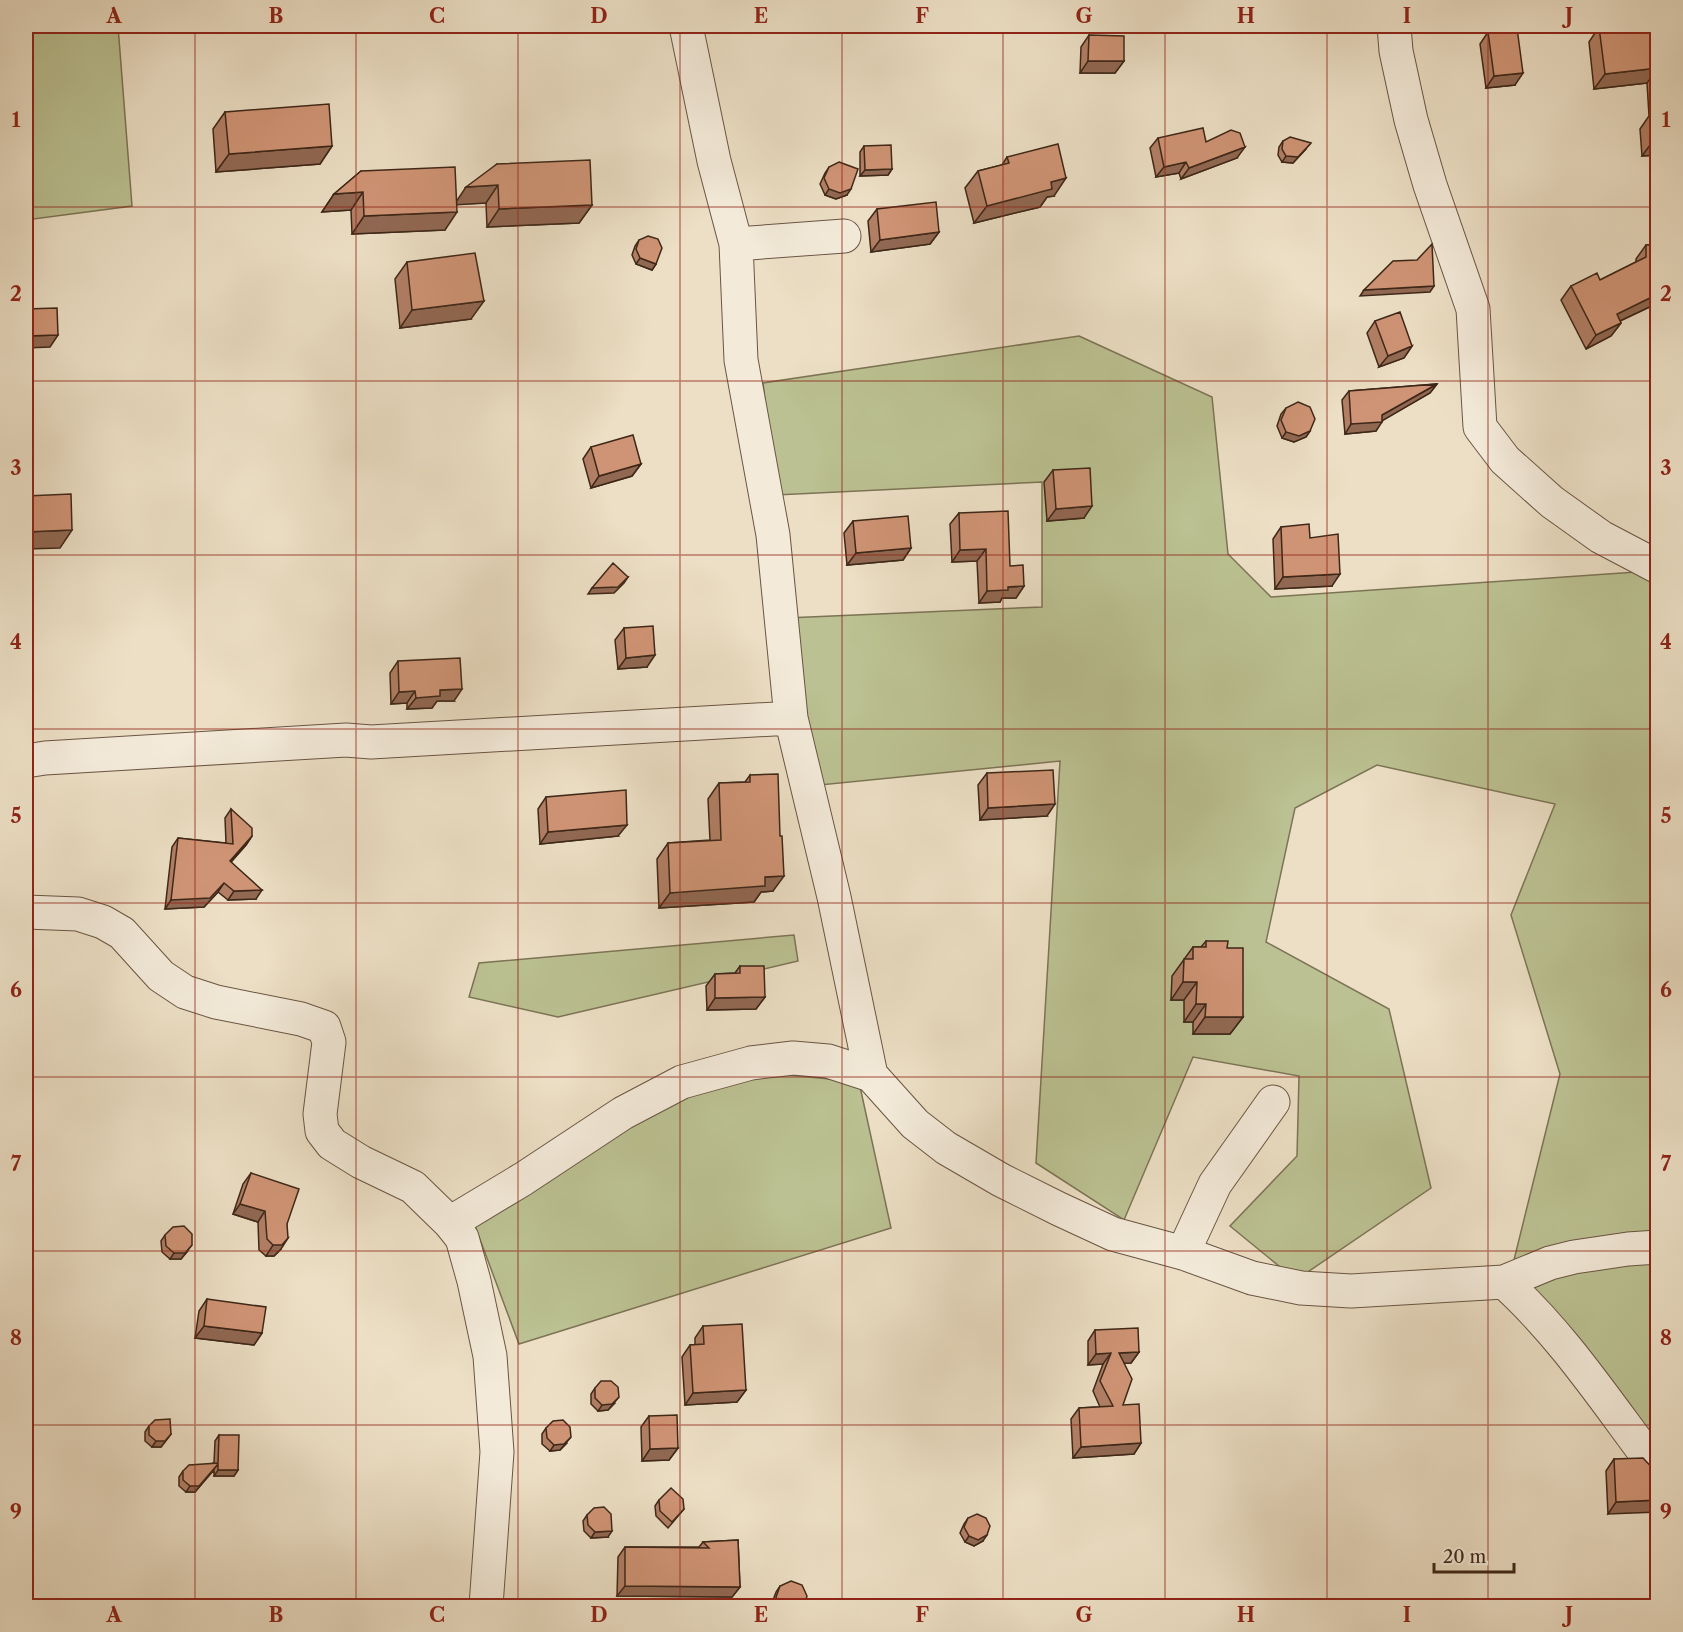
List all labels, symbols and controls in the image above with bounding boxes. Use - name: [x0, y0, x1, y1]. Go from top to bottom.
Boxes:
- text: A: [105, 4, 122, 28]
- text: B: [269, 4, 284, 28]
- text: C: [429, 4, 445, 28]
- text: D: [590, 4, 608, 28]
- text: E: [754, 4, 768, 28]
- text: F: [915, 4, 929, 28]
- text: G: [1076, 4, 1093, 28]
- text: H: [1237, 4, 1255, 28]
- text: I: [1403, 4, 1411, 28]
- text: J: [1561, 4, 1573, 28]
- text: 1: [12, 108, 21, 132]
- text: 1: [1662, 108, 1671, 132]
- text: 2: [10, 282, 22, 306]
- text: 2: [1660, 282, 1672, 306]
- text: 3: [10, 456, 22, 480]
- text: 3: [1660, 456, 1672, 480]
- text: 4: [10, 630, 22, 654]
- text: 4: [1660, 630, 1672, 654]
- text: 5: [10, 804, 22, 828]
- text: 5: [1660, 804, 1672, 828]
- text: 6: [10, 978, 22, 1002]
- text: 6: [1660, 978, 1672, 1002]
- text: 7: [11, 1152, 22, 1176]
- text: 7: [1661, 1152, 1672, 1176]
- text: 8: [10, 1326, 22, 1350]
- text: 8: [1660, 1326, 1672, 1350]
- text: 9: [10, 1500, 22, 1524]
- text: 9: [1660, 1500, 1672, 1524]
- scale bar: [1434, 1536, 1514, 1574]
- text: 20 m: [1443, 1546, 1487, 1568]
- text: A: [105, 1603, 122, 1627]
- text: B: [269, 1603, 284, 1627]
- text: C: [429, 1603, 445, 1627]
- text: D: [590, 1603, 608, 1627]
- text: E: [754, 1603, 768, 1627]
- text: F: [915, 1603, 929, 1627]
- text: G: [1076, 1603, 1093, 1627]
- text: H: [1237, 1603, 1255, 1627]
- text: I: [1403, 1603, 1411, 1627]
- text: J: [1561, 1603, 1573, 1627]

